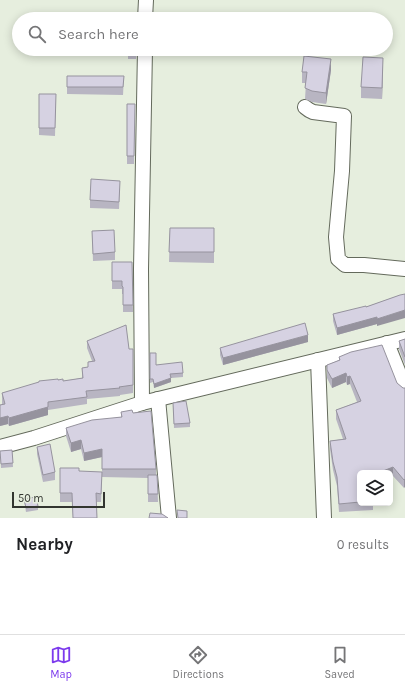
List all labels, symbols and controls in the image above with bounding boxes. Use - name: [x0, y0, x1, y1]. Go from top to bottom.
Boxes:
- search box: [12, 12, 393, 56]
- icon: search: [26, 23, 48, 45]
- text: Search here: [58, 25, 139, 43]
- map controls: [357, 470, 393, 506]
- button: layers: [357, 470, 393, 506]
- scale bar: [12, 490, 105, 509]
- text: 50 m: [18, 492, 44, 505]
- text: Nearby: [16, 534, 73, 554]
- text: 0 results: [337, 537, 389, 552]
- tab: Map: [50, 644, 72, 681]
- tab: Directions: [172, 644, 224, 681]
- tab: Saved: [324, 644, 355, 681]

